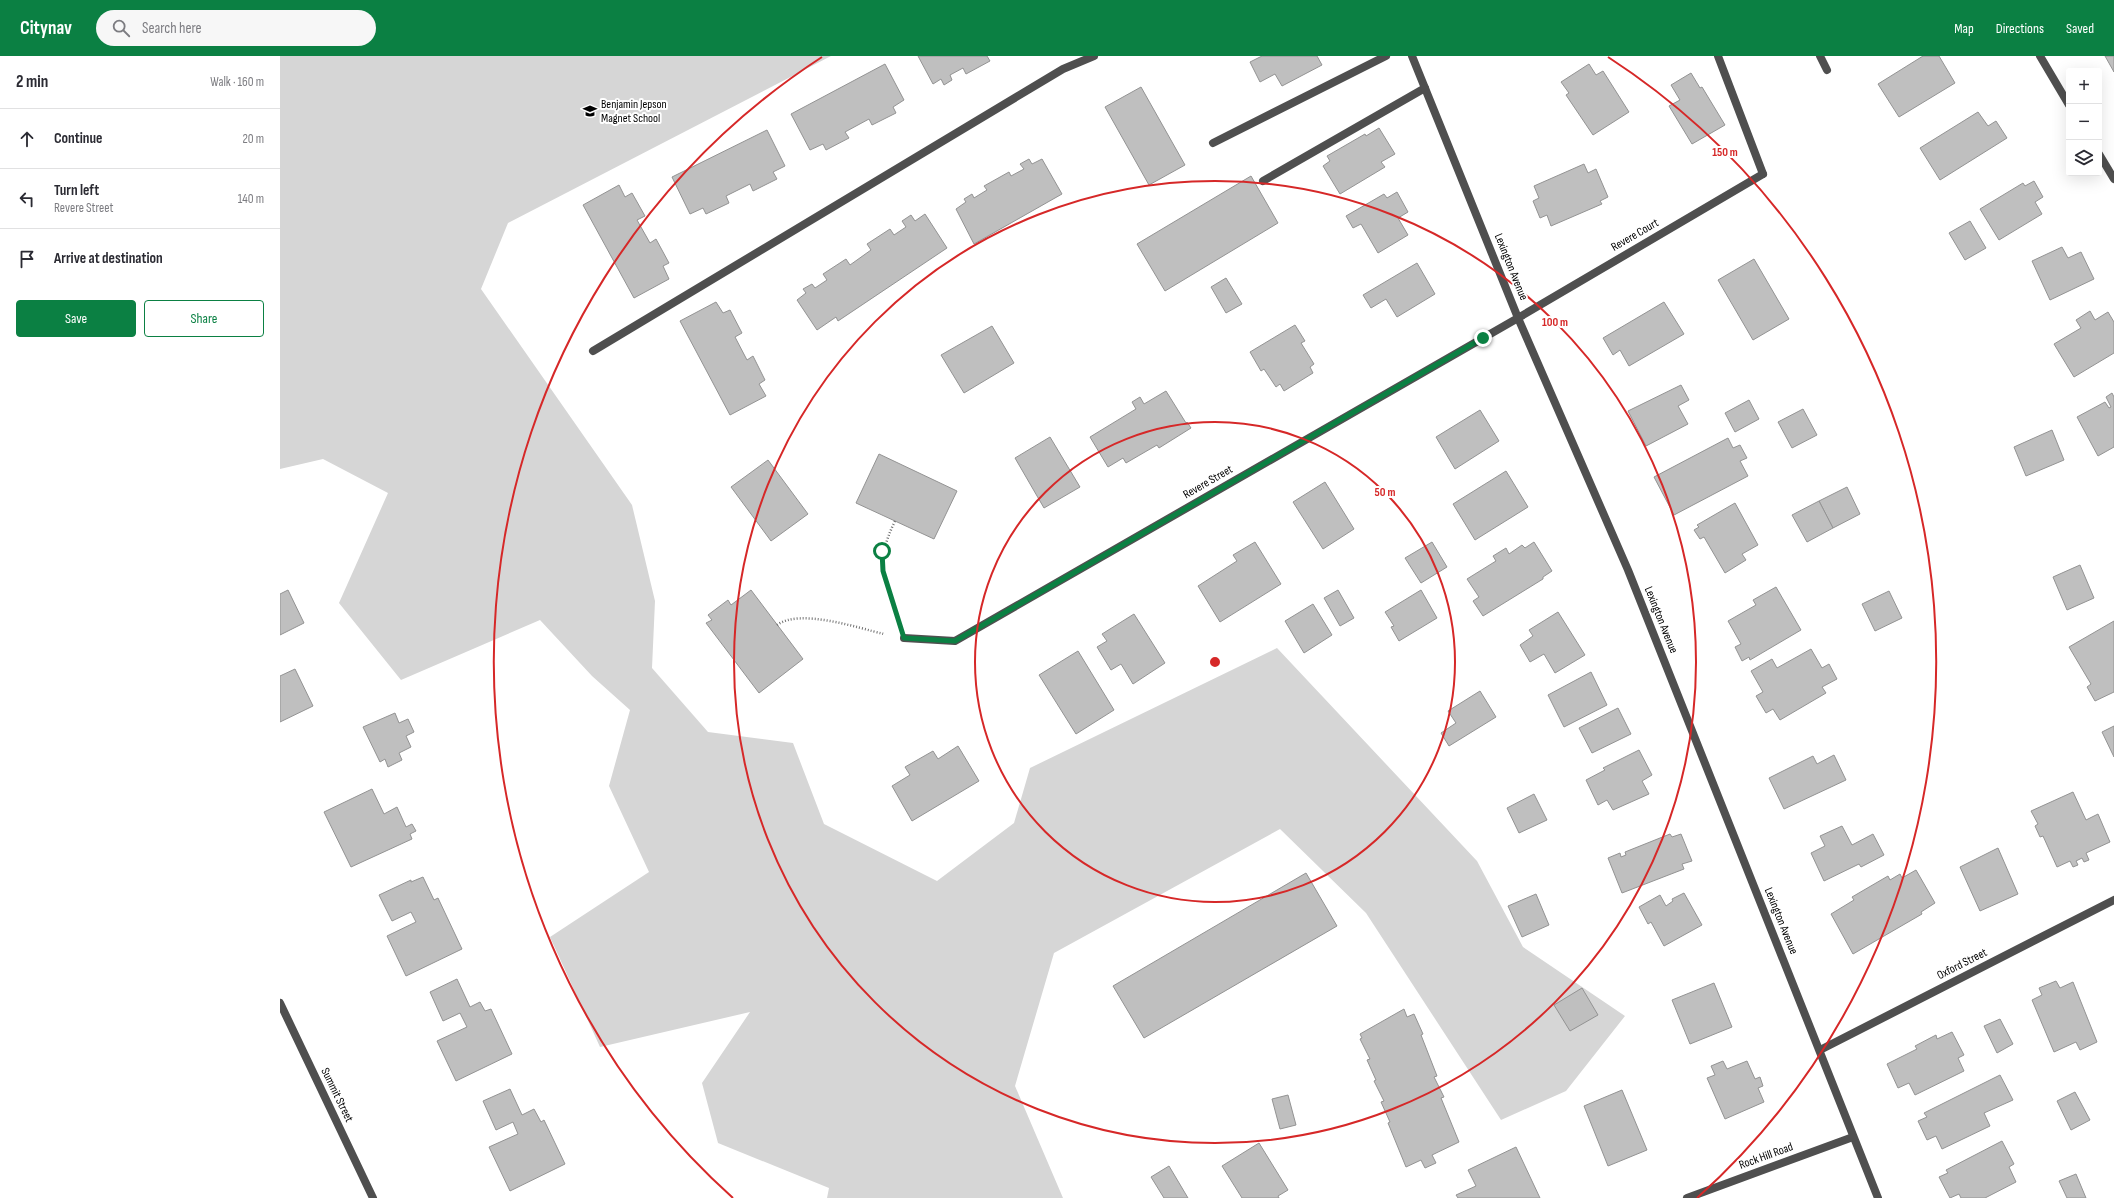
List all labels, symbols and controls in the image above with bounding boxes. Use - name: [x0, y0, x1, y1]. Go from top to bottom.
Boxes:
- search box: [96, 10, 376, 46]
- text: Citynav: [20, 17, 72, 40]
- icon: search: [110, 17, 132, 39]
- text: Search here: [142, 19, 202, 38]
- text: Map: [1954, 20, 1974, 37]
- text: Directions: [1996, 20, 2044, 37]
- text: Saved: [2066, 20, 2094, 37]
- map controls: [2066, 68, 2102, 176]
- button: +: [2066, 68, 2102, 104]
- text: 2 min: [16, 72, 48, 92]
- text: Walk · 160 m: [210, 74, 264, 90]
- place label: Benjamin Jepson Magnet School: [601, 97, 667, 126]
- school or university icon: Benjamin Jepson Magnet School: [582, 103, 598, 119]
- button: −: [2066, 104, 2102, 140]
- icon: ahead: [16, 128, 38, 150]
- text: Continue: [54, 129, 103, 148]
- text: 20 m: [242, 131, 264, 147]
- button: layers: [2066, 140, 2102, 176]
- text: 150 m: [1712, 145, 1738, 160]
- text: Turn left: [54, 181, 99, 200]
- icon: left: [16, 188, 38, 210]
- text: 140 m: [238, 191, 264, 207]
- text: Revere Street: [54, 200, 113, 216]
- street label: Revere Court: [1609, 215, 1662, 255]
- street label: Lexington Avenue: [1491, 231, 1531, 303]
- icon: arrive: [16, 248, 38, 270]
- text: Arrive at destination: [54, 249, 163, 268]
- button: Save: [16, 300, 136, 337]
- button: Share: [144, 300, 264, 337]
- text: 100 m: [1542, 315, 1568, 330]
- route end: [1474, 329, 1492, 347]
- street label: Revere Street: [1181, 462, 1236, 502]
- text: 50 m: [1375, 485, 1395, 500]
- route start: [873, 542, 891, 560]
- street label: Lexington Avenue: [1641, 584, 1681, 656]
- centre of rings: [1208, 655, 1222, 669]
- street label: Lexington Avenue: [1761, 885, 1801, 957]
- street label: Oxford Street: [1935, 945, 1990, 983]
- street label: Summit Street: [317, 1065, 357, 1125]
- street label: Rock Hill Road: [1737, 1139, 1795, 1173]

